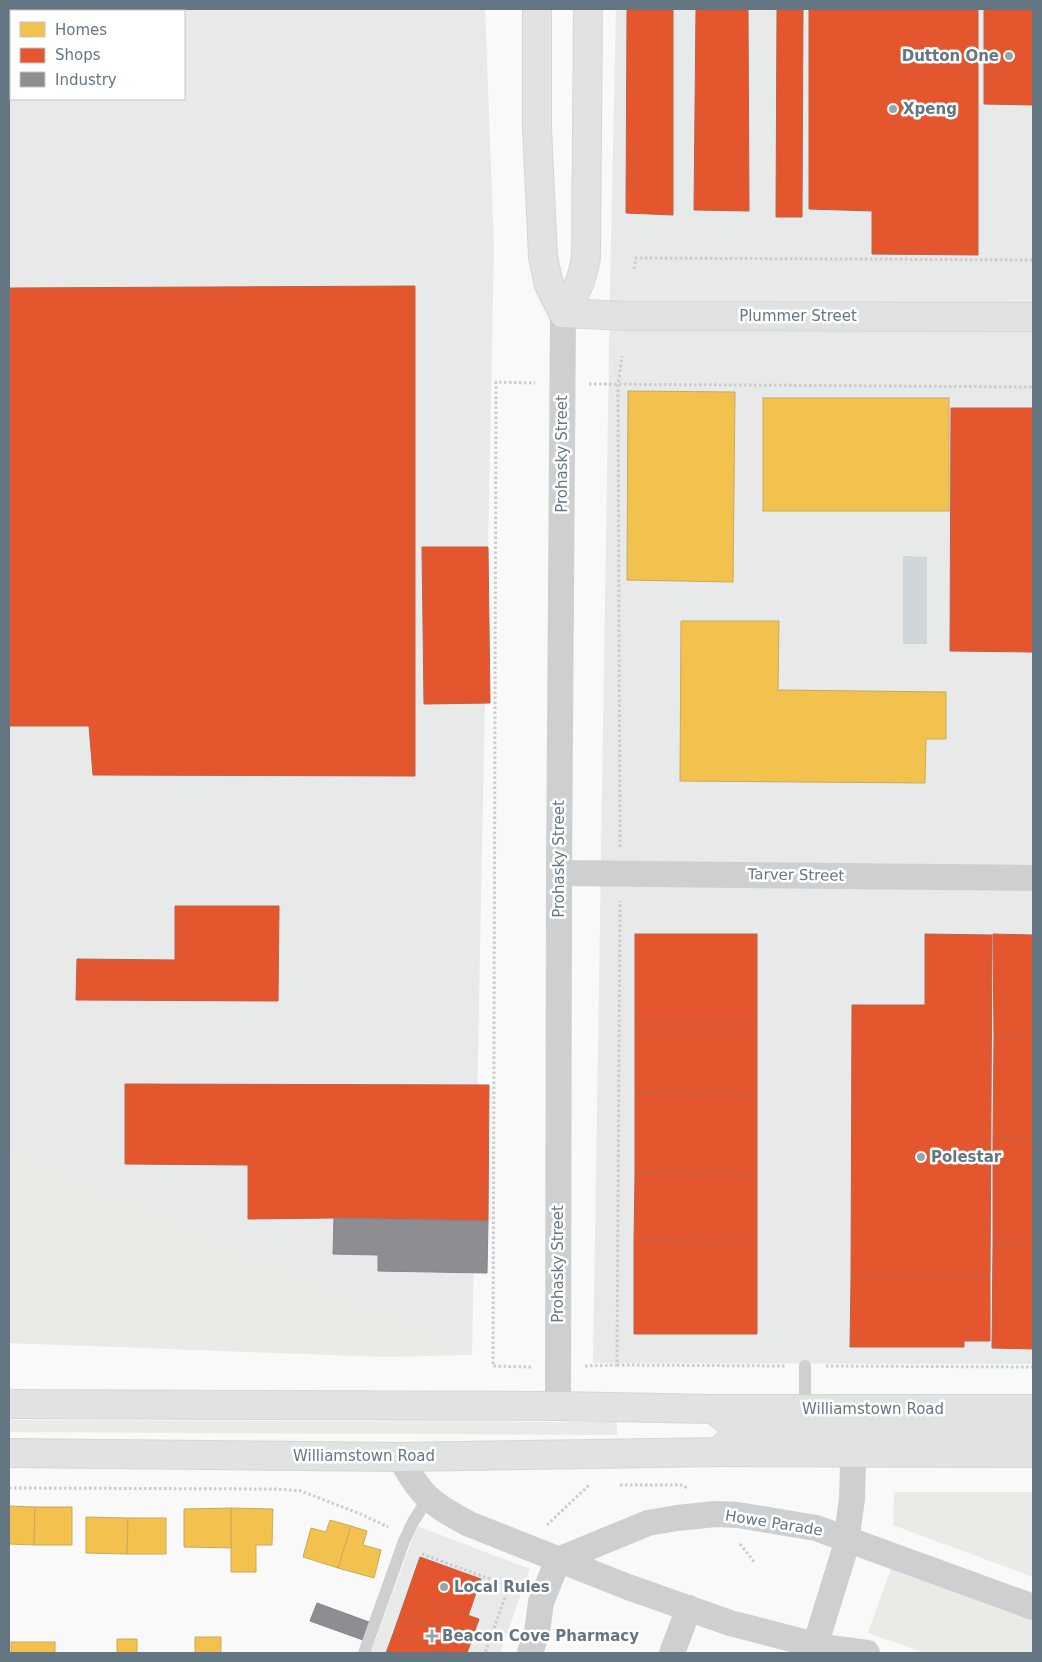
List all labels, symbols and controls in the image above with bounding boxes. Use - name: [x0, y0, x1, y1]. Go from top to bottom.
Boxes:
- legend: [10, 10, 185, 100]
- text: Homes: [55, 21, 107, 39]
- text: Shops: [55, 46, 101, 64]
- place label: Dutton One: [902, 47, 999, 65]
- marker: Dutton One: [1003, 50, 1015, 62]
- text: Industry: [55, 71, 117, 89]
- place label: Xpeng: [903, 100, 957, 118]
- marker: Xpeng: [887, 103, 899, 115]
- street label: Plummer Street: [739, 307, 857, 325]
- street label: Prohasky Street: [553, 395, 571, 513]
- street label: Prohasky Street: [550, 800, 568, 918]
- street label: Tarver Street: [747, 865, 845, 885]
- place label: Polestar: [931, 1148, 1002, 1166]
- marker: Polestar: [915, 1151, 927, 1163]
- street label: Prohasky Street: [549, 1205, 567, 1323]
- street label: Williamstown Road: [802, 1400, 944, 1418]
- street label: Williamstown Road: [293, 1447, 435, 1465]
- street label: Howe Parade: [724, 1506, 824, 1540]
- place label: Local Rules: [454, 1578, 550, 1596]
- marker: Local Rules: [438, 1581, 450, 1593]
- place label: Beacon Cove Pharmacy: [442, 1627, 639, 1645]
- marker: Beacon Cove Pharmacy: [426, 1630, 438, 1642]

